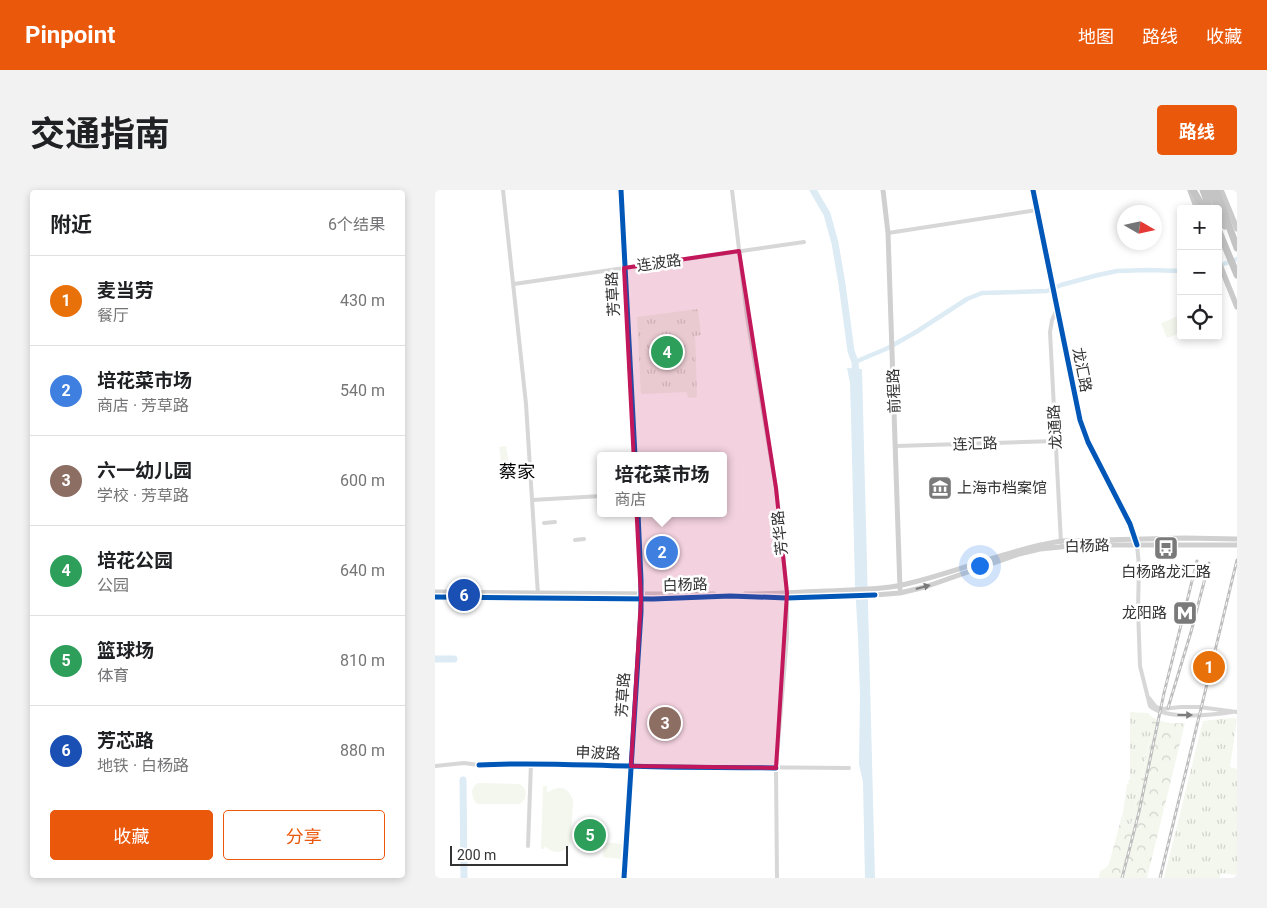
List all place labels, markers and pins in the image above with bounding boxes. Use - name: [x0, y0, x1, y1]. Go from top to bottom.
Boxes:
- pin: 4: [651, 333, 683, 371]
- museum icon: 上海市档案馆: [927, 475, 953, 501]
- place label: 上海市档案馆: [957, 479, 1047, 497]
- pin: 2: [646, 533, 678, 571]
- bus stop icon: 白杨路龙汇路: [1153, 535, 1179, 561]
- place label: 白杨路龙汇路: [1121, 563, 1211, 581]
- pin: 6: [448, 576, 480, 614]
- metro station icon: 龙阳路: [1172, 600, 1198, 626]
- place label: 龙阳路: [1122, 604, 1167, 622]
- pin: 1: [1193, 648, 1225, 686]
- pin: 3: [649, 704, 681, 742]
- pin: 5: [574, 816, 606, 854]

